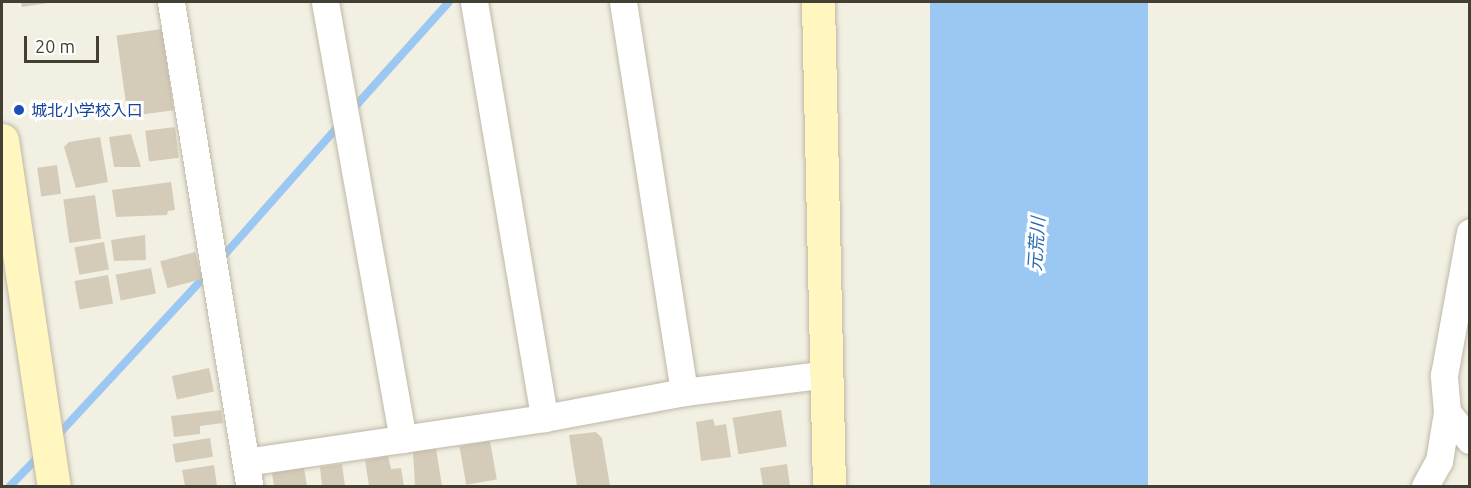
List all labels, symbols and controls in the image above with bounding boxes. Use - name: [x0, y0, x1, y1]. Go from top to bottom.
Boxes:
- scale bar: [27, 24, 102, 62]
- text: 20 m: [35, 36, 75, 56]
- place label: 城北小学校入口: [31, 100, 143, 120]
- marker: 城北小学校入口: [12, 103, 26, 117]
- water label: 元荒川: [1023, 216, 1049, 272]

